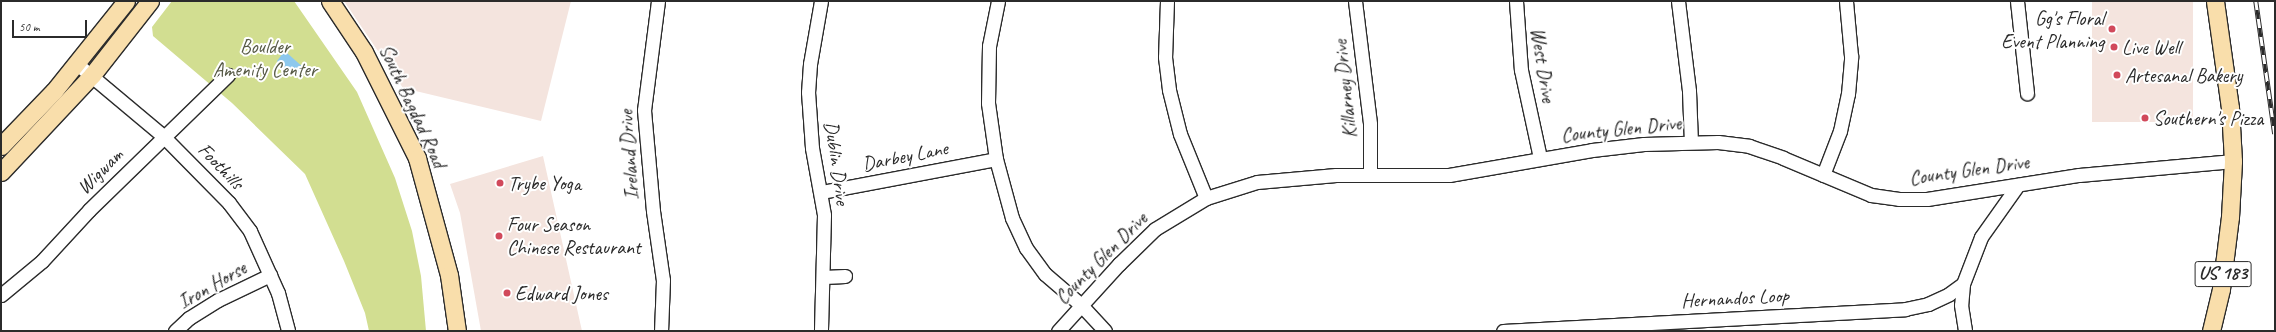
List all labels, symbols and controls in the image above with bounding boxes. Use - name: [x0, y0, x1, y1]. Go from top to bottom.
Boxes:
- place label: Gg's Floral Event Planning: [2001, 6, 2104, 53]
- scale bar: [14, 12, 89, 38]
- text: 50 m: [19, 19, 39, 35]
- marker: Gg's Floral Event Planning: [2107, 24, 2117, 34]
- street label: West Drive: [1525, 26, 1561, 104]
- park label: Boulder Amenity Center: [213, 34, 317, 81]
- place label: Live Well: [2122, 35, 2181, 59]
- street label: Killarney Drive: [1328, 39, 1362, 139]
- street label: South Bagdad Road: [374, 41, 452, 171]
- marker: Live Well: [2109, 42, 2119, 52]
- place label: Artesanal Bakery: [2125, 63, 2242, 87]
- marker: Artesanal Bakery: [2112, 70, 2122, 80]
- place label: Southern's Pizza: [2153, 106, 2263, 130]
- street label: Ireland Drive: [614, 109, 644, 201]
- street label: County Glen Drive: [1560, 111, 1682, 147]
- marker: Southern's Pizza: [2140, 113, 2150, 123]
- street label: Dublin Drive: [819, 120, 855, 206]
- street label: Darbey Lane: [860, 136, 950, 176]
- street label: Foothills: [193, 138, 249, 194]
- street label: Wigwam: [72, 143, 128, 199]
- street label: County Glen Drive: [1908, 150, 2030, 190]
- place label: Trybe Yoga: [508, 171, 581, 195]
- marker: Trybe Yoga: [495, 178, 505, 188]
- street label: County Glen Drive: [1050, 207, 1152, 309]
- place label: Four Season Chinese Restaurant: [507, 212, 641, 259]
- marker: Four Season Chinese Restaurant: [494, 231, 504, 241]
- street label: Iron Horse: [174, 256, 250, 314]
- road number: US 183: [2194, 257, 2252, 291]
- place label: Edward Jones: [515, 281, 608, 305]
- street label: Hernandos Loop: [1681, 283, 1789, 313]
- marker: Edward Jones: [502, 288, 512, 298]

